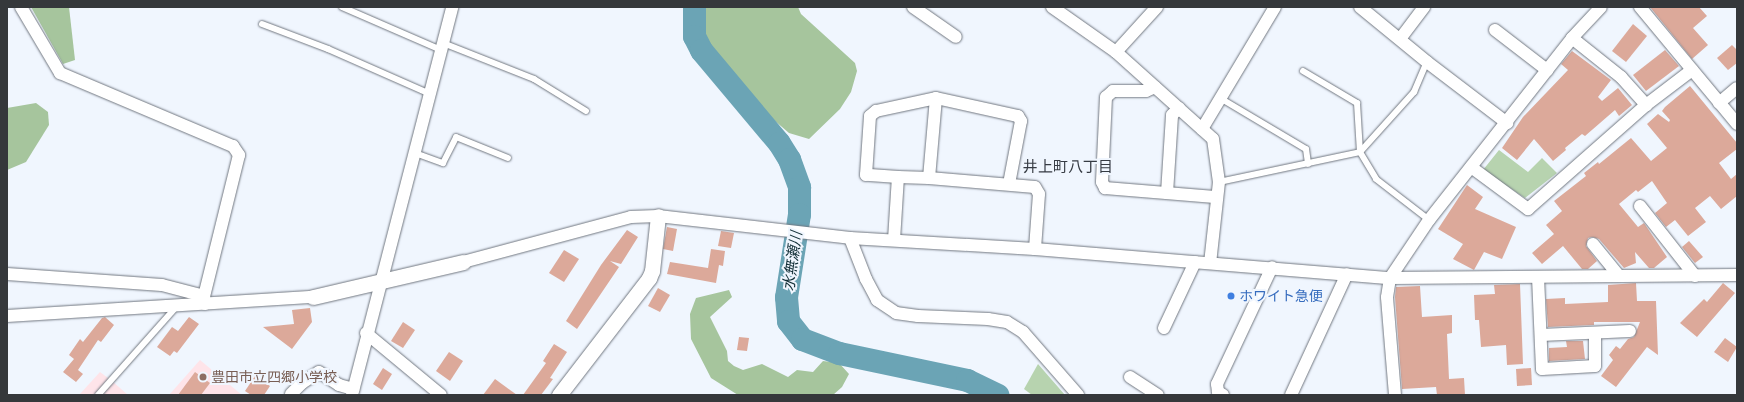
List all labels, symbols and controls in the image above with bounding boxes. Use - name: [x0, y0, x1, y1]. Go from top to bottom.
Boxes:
- district label: 井上町八丁目: [1023, 158, 1113, 176]
- water label: 水無瀬川: [779, 230, 805, 292]
- place label: ホワイト急便: [1239, 288, 1323, 304]
- marker: ホワイト急便: [1226, 291, 1236, 301]
- place label: 豊田市立四郷小学校: [211, 369, 337, 385]
- marker: 豊田市立四郷小学校: [198, 372, 208, 382]

